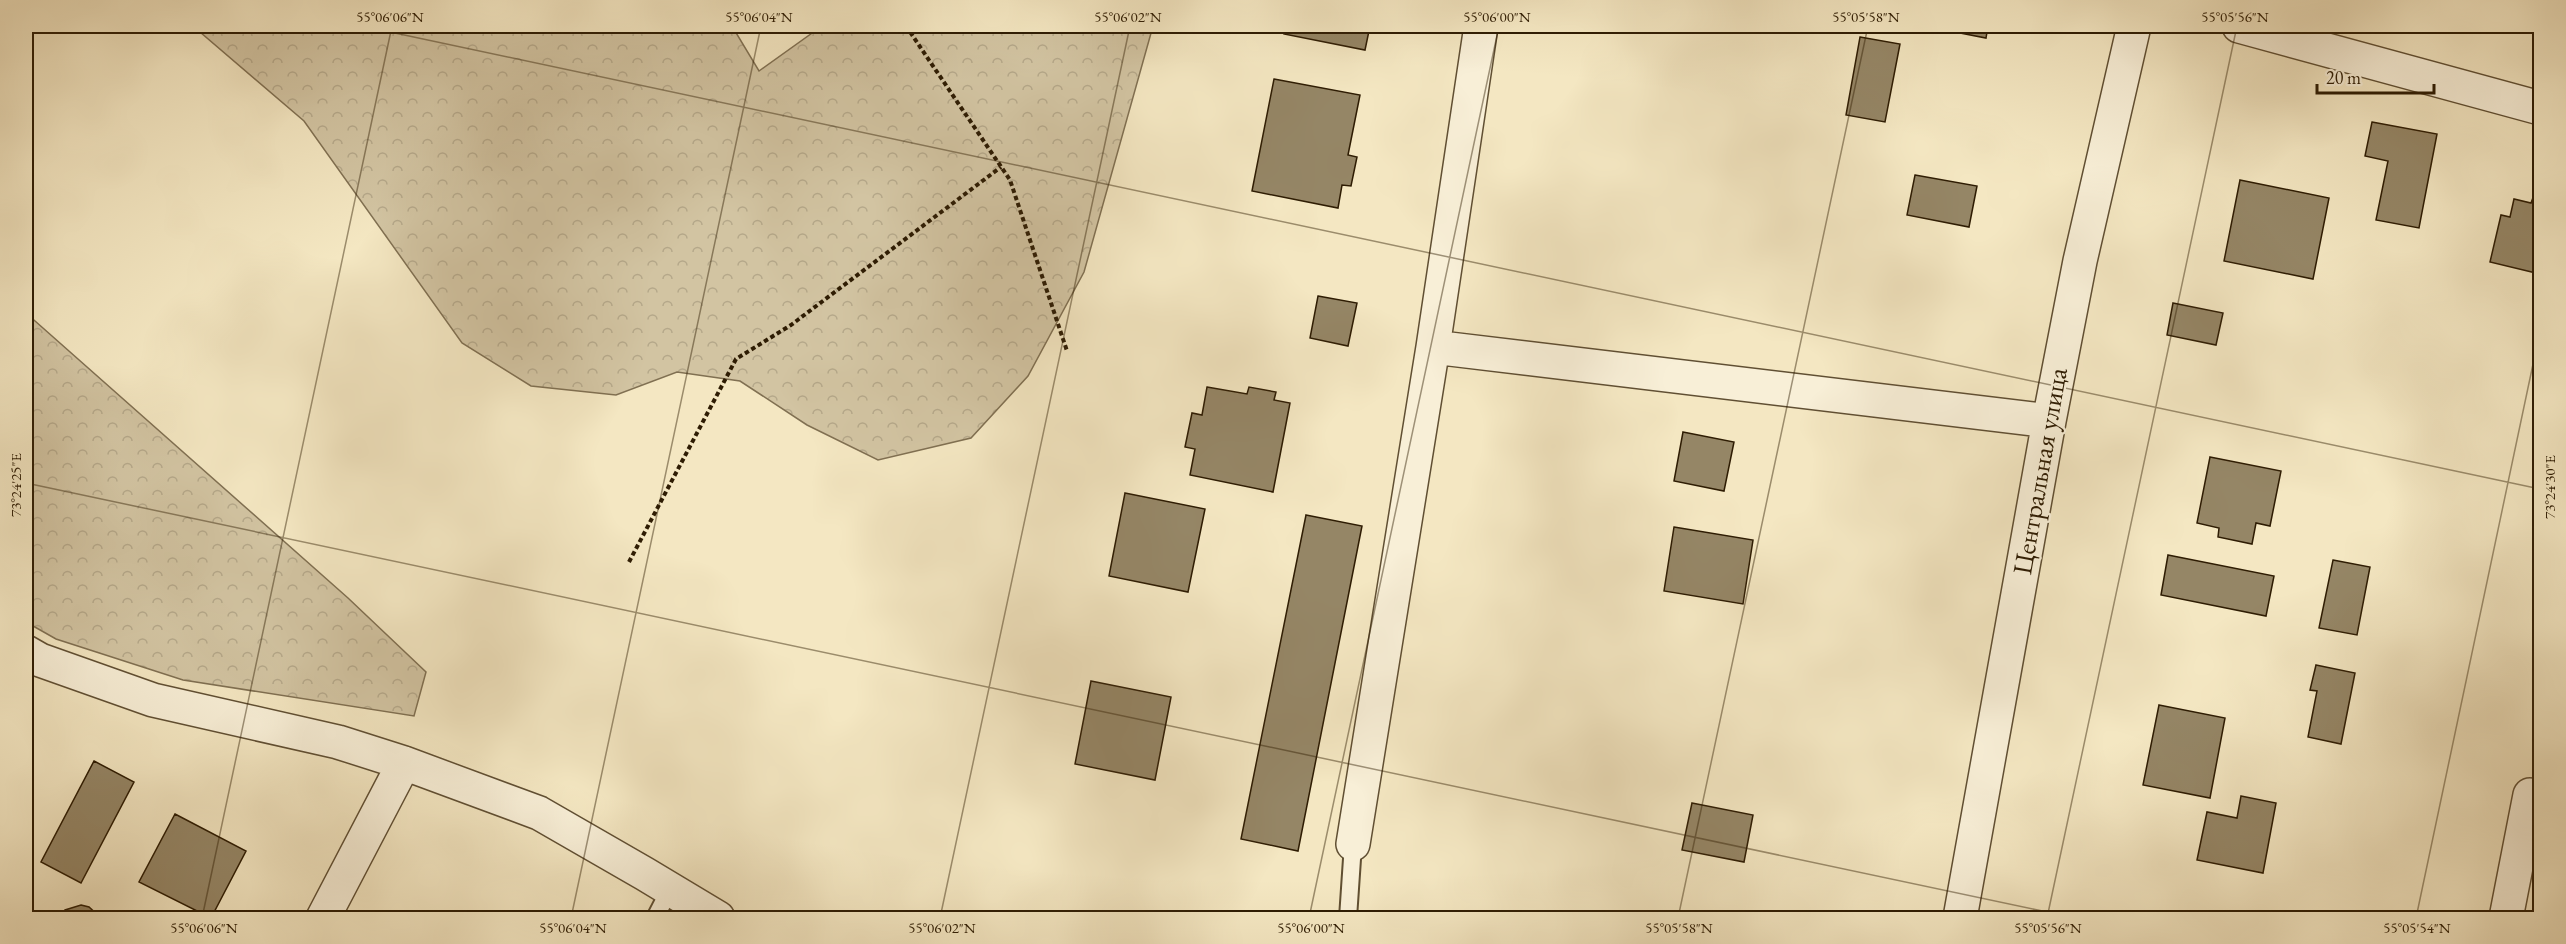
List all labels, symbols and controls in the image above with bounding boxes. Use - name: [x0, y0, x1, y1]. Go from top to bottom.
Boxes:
- text: 55°06'06"N: [356, 7, 424, 26]
- text: 55°06'04"N: [725, 7, 793, 26]
- text: 55°06'02"N: [1094, 7, 1162, 26]
- text: 55°06'00"N: [1463, 7, 1531, 26]
- text: 55°05'58"N: [1832, 7, 1900, 26]
- text: 55°05'56"N: [2201, 7, 2269, 26]
- scale bar: [2317, 57, 2434, 95]
- text: 20 m: [2326, 66, 2361, 89]
- street label: Центральная улица: [2004, 364, 2075, 577]
- text: 73°24'25"E: [6, 452, 25, 517]
- text: 73°24'30"E: [2540, 454, 2559, 519]
- text: 55°06'06"N: [170, 918, 238, 937]
- text: 55°06'04"N: [539, 918, 607, 937]
- text: 55°06'02"N: [908, 918, 976, 937]
- text: 55°06'00"N: [1277, 918, 1345, 937]
- text: 55°05'58"N: [1645, 918, 1713, 937]
- text: 55°05'56"N: [2014, 918, 2082, 937]
- text: 55°05'54"N: [2383, 918, 2451, 937]

